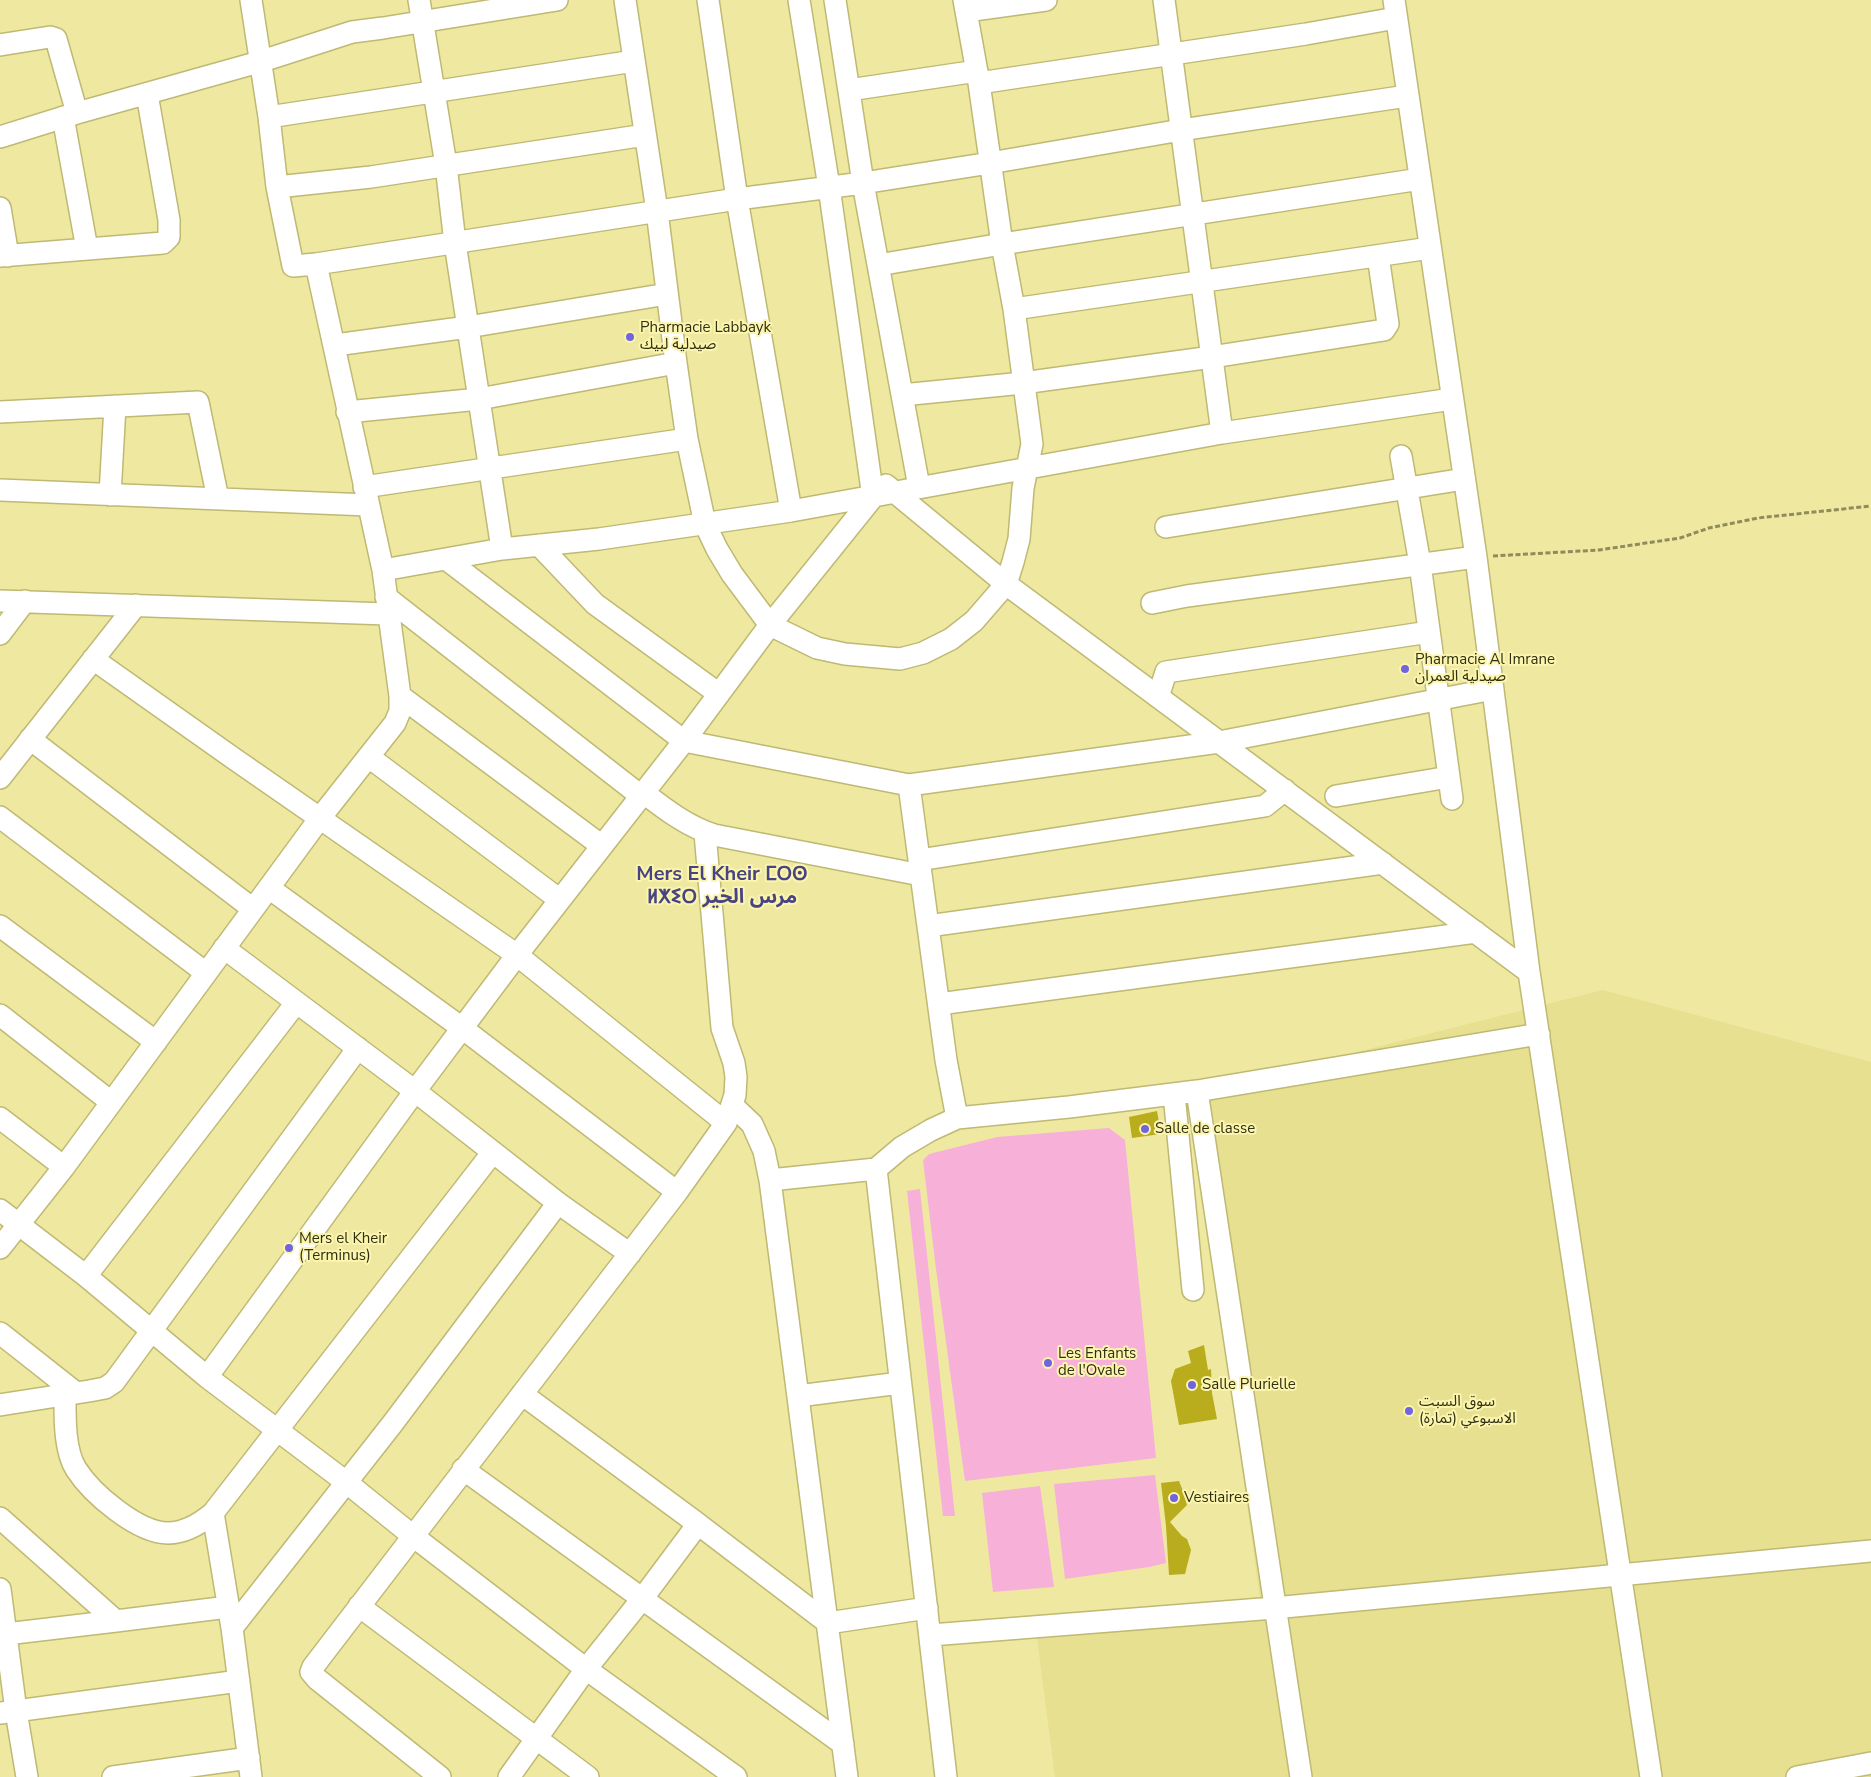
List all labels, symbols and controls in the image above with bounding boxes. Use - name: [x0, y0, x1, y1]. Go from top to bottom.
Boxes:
- place label: Pharmacie Labbayk صيدلية لبيك: [640, 319, 771, 354]
- marker: Pharmacie Labbayk صيدلية لبيك: [624, 331, 636, 343]
- place label: Pharmacie Al Imrane صيدلية العمران: [1415, 651, 1555, 686]
- marker: Pharmacie Al Imrane صيدلية العمران: [1399, 663, 1411, 675]
- district label: Mers El Kheir ⵎⵔⵙ ⵍⵅⵉⵔ مرس الخير: [636, 863, 808, 910]
- place label: Salle de classe: [1155, 1120, 1255, 1138]
- marker: Salle de classe: [1139, 1123, 1151, 1135]
- place label: Mers el Kheir (Terminus): [299, 1230, 387, 1265]
- marker: Mers el Kheir (Terminus): [283, 1242, 295, 1254]
- place label: Les Enfants de l'Ovale: [1058, 1345, 1136, 1380]
- marker: Les Enfants de l'Ovale: [1042, 1357, 1054, 1369]
- place label: Salle Plurielle: [1202, 1376, 1296, 1394]
- marker: Salle Plurielle: [1186, 1379, 1198, 1391]
- place label: سوق السبت الاسبوعي (تمارة): [1419, 1393, 1516, 1428]
- marker: سوق السبت الاسبوعي (تمارة): [1403, 1405, 1415, 1417]
- place label: Vestiaires: [1184, 1489, 1249, 1507]
- marker: Vestiaires: [1168, 1492, 1180, 1504]

